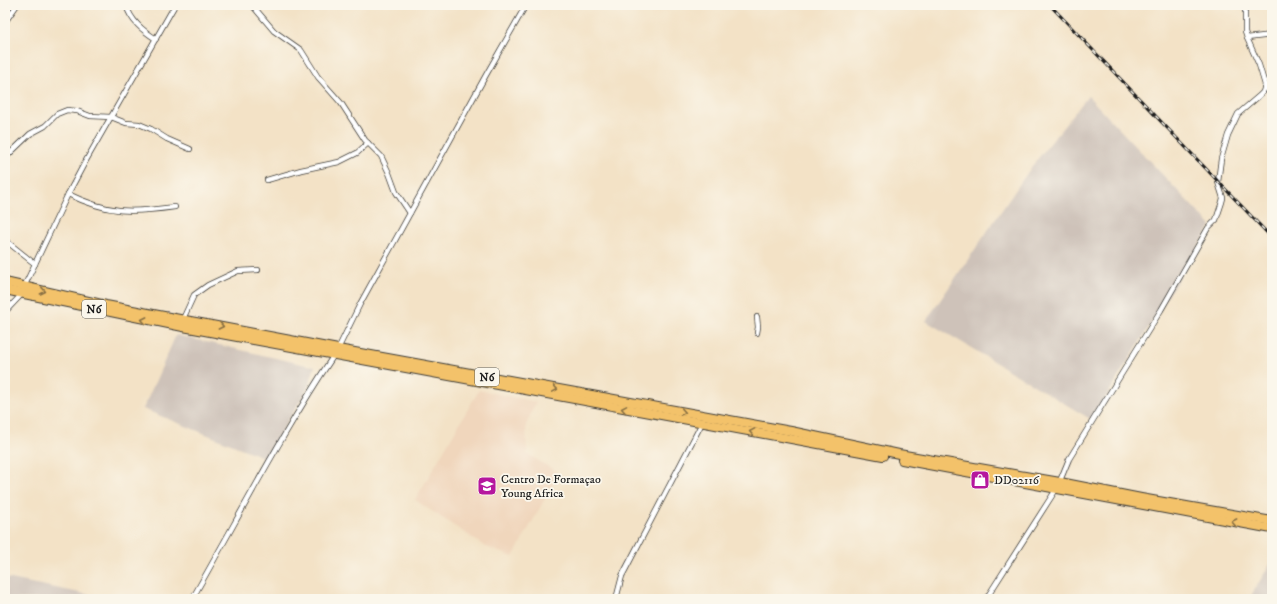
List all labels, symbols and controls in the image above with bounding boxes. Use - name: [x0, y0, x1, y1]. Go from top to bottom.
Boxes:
- one-way arrow: [40, 287, 46, 295]
- road number: N6: [82, 300, 106, 318]
- one-way arrow: [141, 316, 147, 324]
- one-way arrow: [218, 322, 224, 330]
- road number: N6: [475, 368, 499, 386]
- one-way arrow: [552, 384, 558, 393]
- one-way arrow: [621, 405, 627, 414]
- one-way arrow: [680, 407, 686, 415]
- one-way arrow: [749, 428, 755, 437]
- shop icon: DD02116: [969, 469, 991, 491]
- place label: Centro De Formaçao Young Africa: [501, 472, 601, 501]
- place label: DD02116: [994, 473, 1040, 488]
- school or university icon: Centro De Formaçao Young Africa: [476, 475, 498, 497]
- one-way arrow: [1231, 518, 1237, 526]

